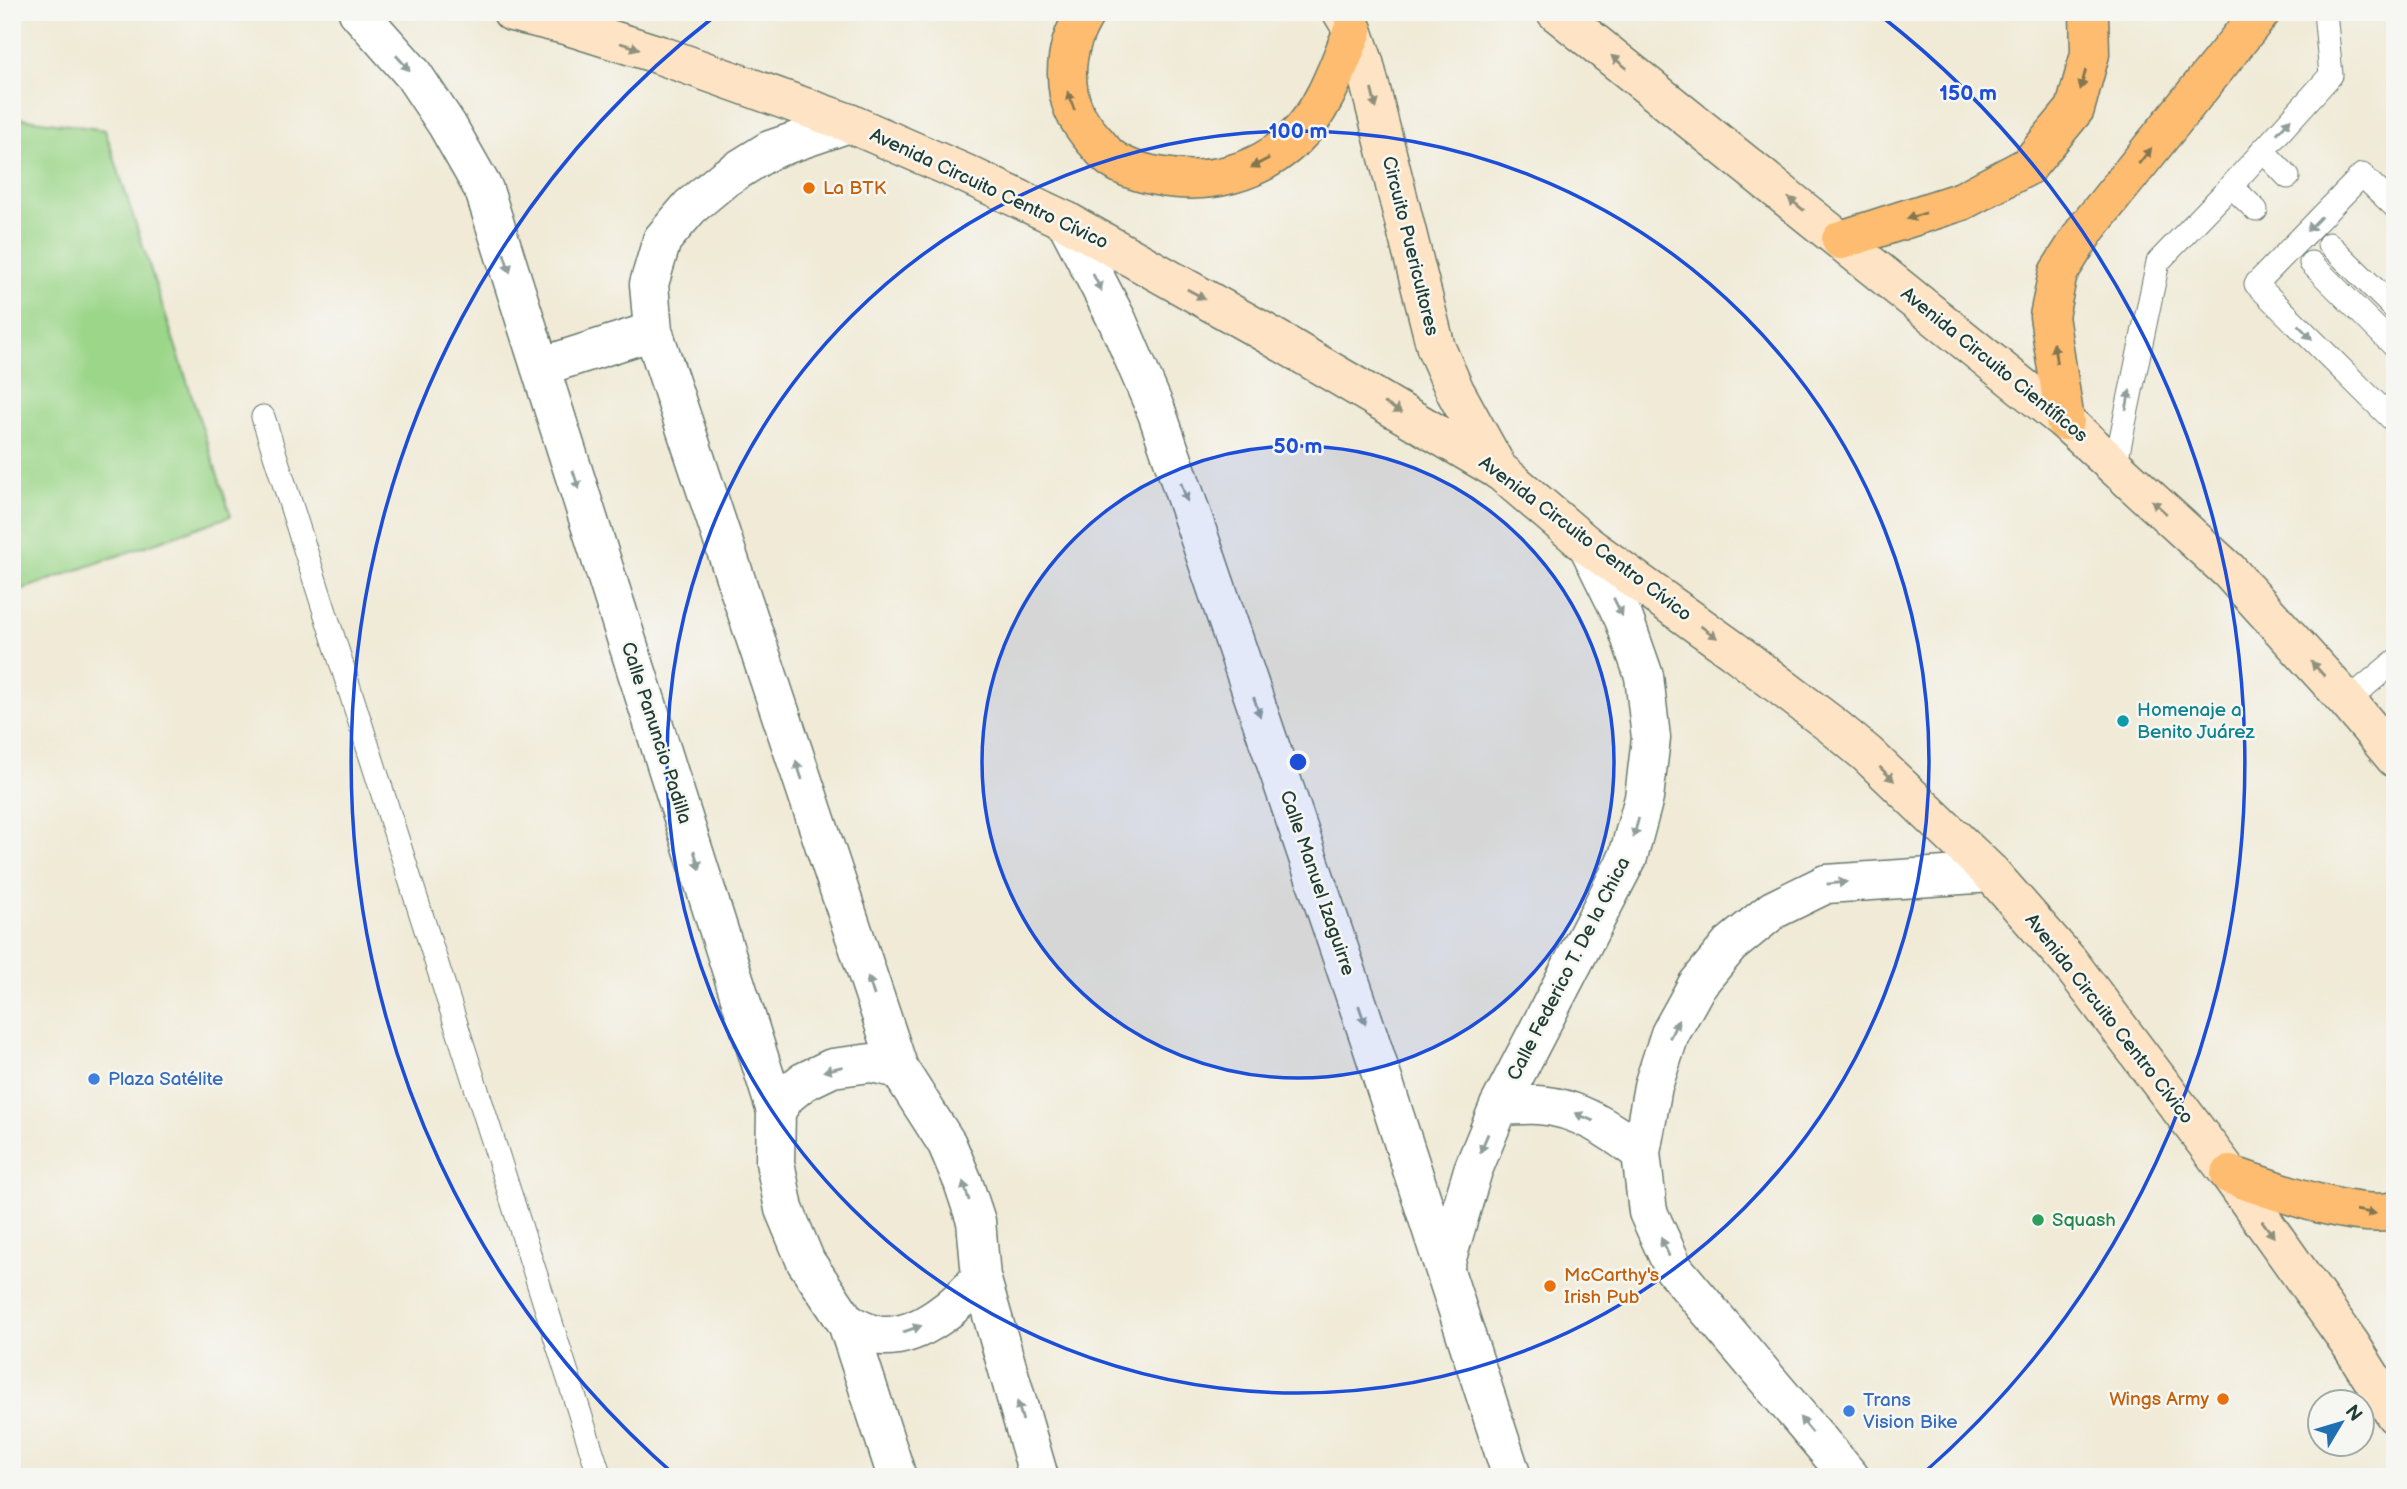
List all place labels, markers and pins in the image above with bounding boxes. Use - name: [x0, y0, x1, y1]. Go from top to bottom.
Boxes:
- place label: La BTK: [823, 177, 887, 200]
- marker: La BTK: [801, 180, 817, 196]
- place label: Homenaje a Benito Juárez: [2137, 699, 2256, 744]
- marker: Homenaje a Benito Juárez: [2115, 713, 2131, 729]
- centre of rings: [1286, 750, 1310, 774]
- place label: Plaza Satélite: [108, 1068, 223, 1091]
- marker: Plaza Satélite: [86, 1071, 102, 1087]
- place label: Squash: [2052, 1209, 2116, 1232]
- marker: Squash: [2030, 1212, 2046, 1228]
- place label: McCarthy's Irish Pub: [1564, 1264, 1659, 1309]
- marker: McCarthy's Irish Pub: [1542, 1278, 1558, 1294]
- place label: Wings Army: [2109, 1388, 2209, 1411]
- place label: Trans Vision Bike: [1863, 1389, 1957, 1434]
- marker: Wings Army: [2215, 1391, 2231, 1407]
- marker: Trans Vision Bike: [1841, 1403, 1857, 1419]

